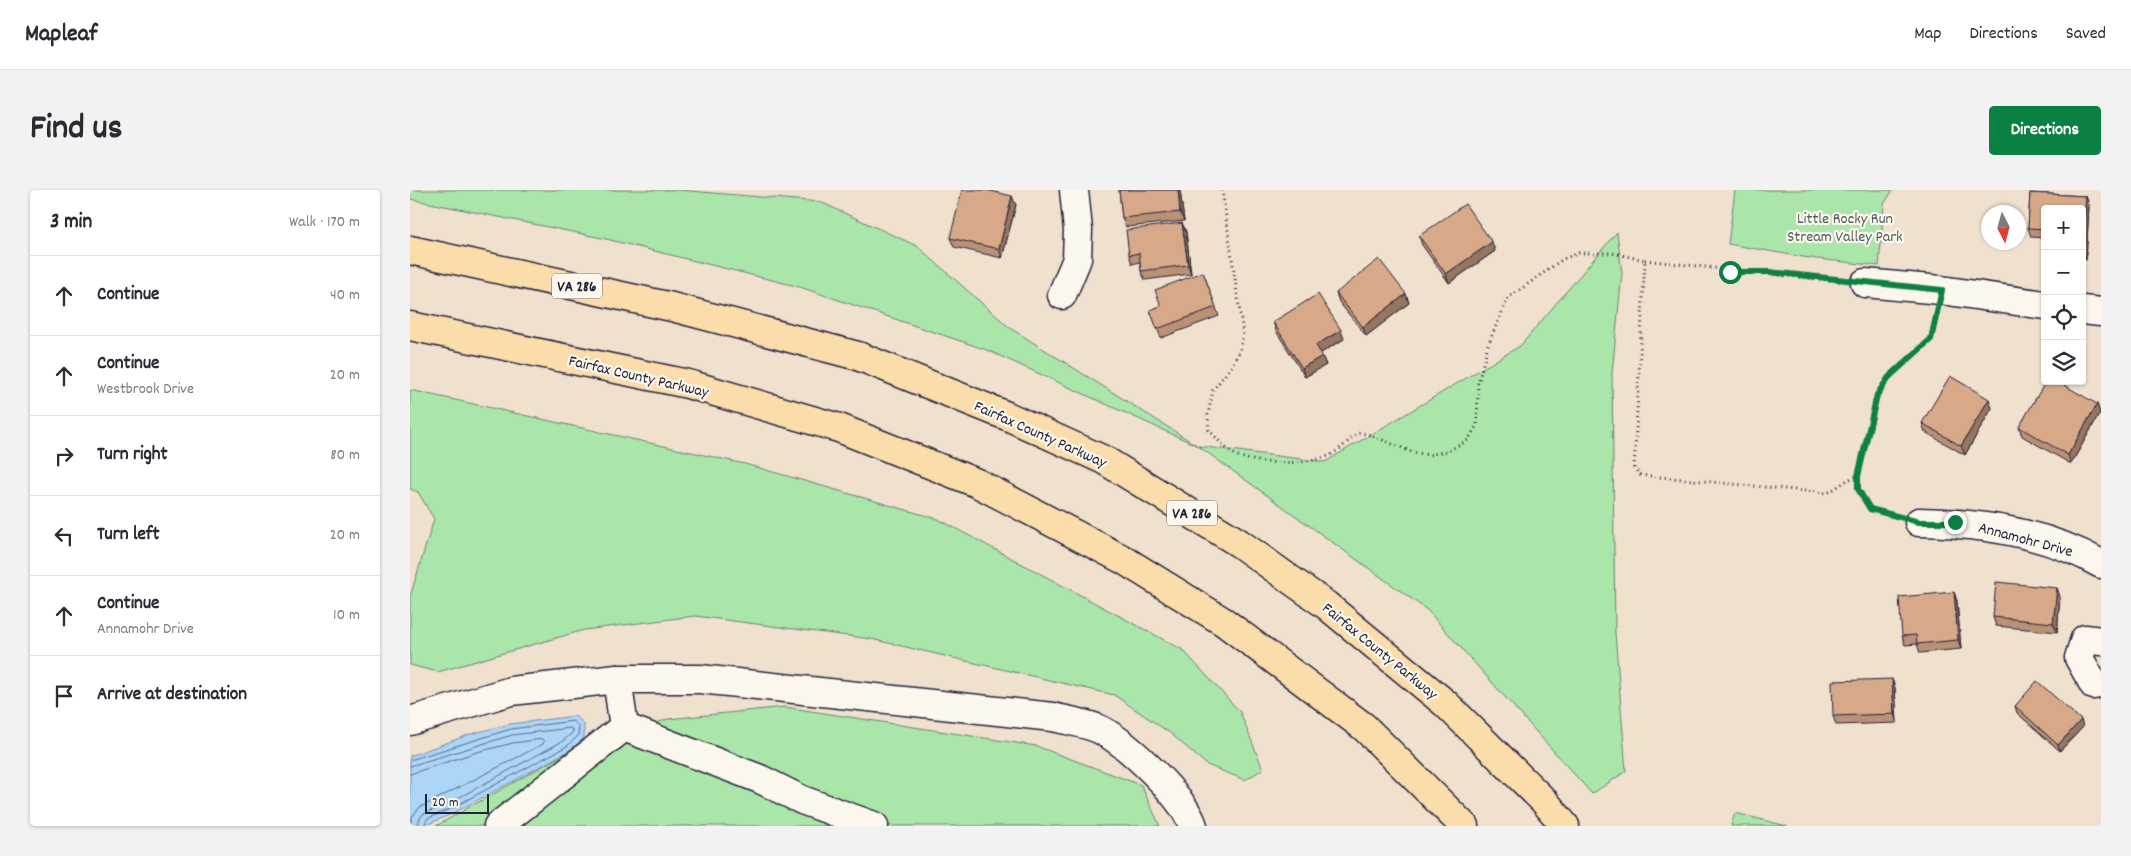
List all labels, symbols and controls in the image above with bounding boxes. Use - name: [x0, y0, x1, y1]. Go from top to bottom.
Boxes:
- text: Mapleaf: [25, 18, 97, 52]
- text: Map: [1914, 22, 1941, 47]
- text: Directions: [1969, 22, 2038, 47]
- text: Saved: [2066, 22, 2106, 47]
- text: Find us: [30, 105, 122, 155]
- button: Directions: [1989, 106, 2101, 155]
- north arrow: [1981, 205, 2026, 250]
- map controls: [2041, 205, 2086, 385]
- button: +: [2041, 205, 2086, 250]
- text: 3 min: [50, 208, 92, 238]
- park label: Little Rocky Run Stream Valley Park: [1787, 208, 1903, 249]
- text: Walk · 170 m: [289, 211, 360, 234]
- button: −: [2041, 250, 2086, 295]
- route start: [1719, 261, 1742, 284]
- road number: VA 286: [552, 274, 602, 298]
- icon: ahead: [50, 282, 78, 310]
- text: Continue: [97, 282, 159, 309]
- text: 40 m: [330, 284, 360, 307]
- button: locate: [2041, 295, 2086, 340]
- button: layers: [2041, 340, 2086, 385]
- street label: Fairfax County Parkway: [566, 350, 711, 405]
- text: Continue: [97, 351, 159, 378]
- icon: ahead: [50, 362, 78, 390]
- text: 20 m: [330, 364, 360, 387]
- text: Westbrook Drive: [97, 378, 194, 401]
- street label: Fairfax County Parkway: [970, 396, 1111, 475]
- icon: right: [50, 442, 78, 470]
- text: Turn right: [97, 442, 168, 469]
- text: 80 m: [330, 444, 360, 467]
- road number: VA 286: [1167, 500, 1217, 526]
- route end: [1944, 511, 1967, 534]
- street label: Annamohr Drive: [1976, 517, 2075, 564]
- icon: left: [50, 522, 78, 550]
- text: Turn left: [97, 522, 160, 549]
- text: 20 m: [330, 524, 360, 547]
- text: Continue: [97, 591, 159, 618]
- street label: Fairfax County Parkway: [1317, 598, 1443, 706]
- icon: ahead: [50, 602, 78, 630]
- text: 10 m: [333, 604, 360, 627]
- text: Annamohr Drive: [97, 618, 194, 641]
- icon: arrive: [50, 682, 78, 710]
- text: Arrive at destination: [97, 682, 247, 709]
- scale bar: [425, 791, 489, 814]
- text: 20 m: [432, 793, 459, 813]

